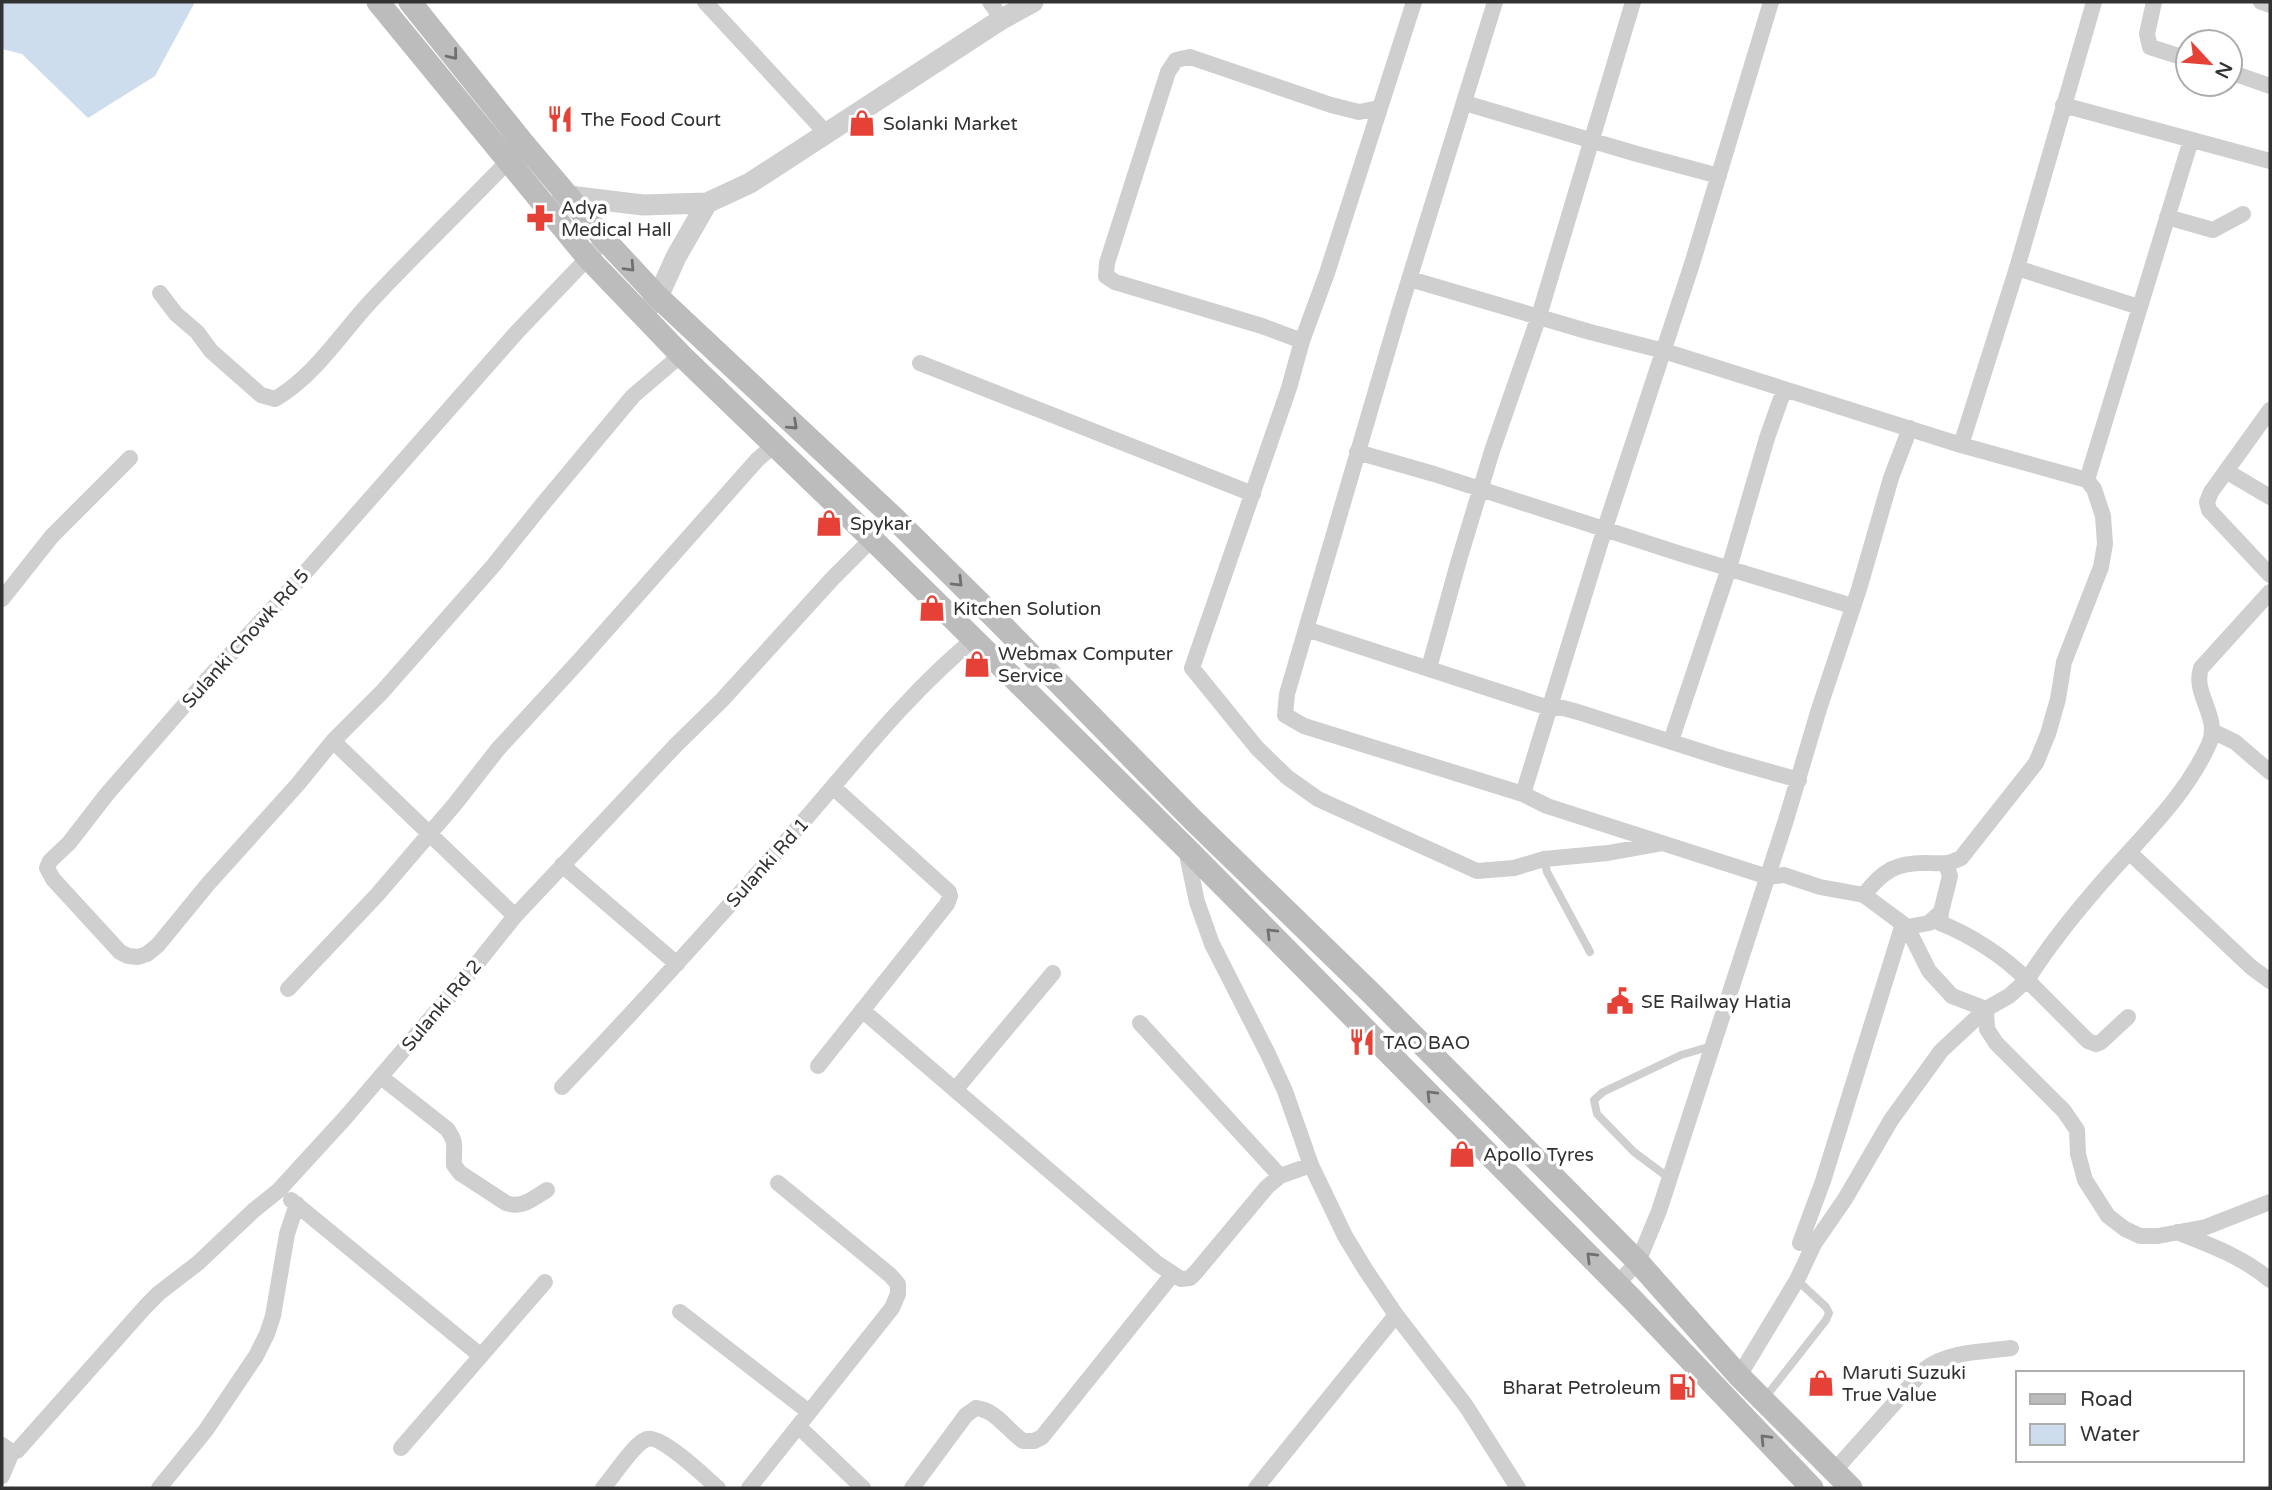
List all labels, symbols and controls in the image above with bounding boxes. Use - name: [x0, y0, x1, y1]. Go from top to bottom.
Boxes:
- north arrow: [2174, 28, 2244, 98]
- one-way arrow: [444, 47, 457, 59]
- text: N: [2210, 58, 2237, 82]
- restaurant icon: The Food Court: [545, 104, 575, 134]
- shop icon: Solanki Market: [847, 108, 877, 138]
- place label: The Food Court: [581, 109, 721, 131]
- place label: Solanki Market: [883, 113, 1018, 135]
- place label: Adya Medical Hall: [561, 197, 672, 241]
- pharmacy icon: Adya Medical Hall: [525, 203, 555, 233]
- one-way arrow: [622, 259, 634, 272]
- one-way arrow: [785, 417, 798, 430]
- shop icon: Spykar: [814, 508, 844, 538]
- place label: Spykar: [850, 513, 912, 535]
- street label: Sulanki Chowk Rd 5: [178, 565, 314, 713]
- one-way arrow: [950, 573, 963, 586]
- shop icon: Kitchen Solution: [917, 593, 947, 623]
- place label: Kitchen Solution: [953, 598, 1101, 620]
- place label: Webmax Computer Service: [998, 643, 1174, 687]
- shop icon: Webmax Computer Service: [962, 649, 992, 679]
- street label: Sulanki Rd 1: [722, 814, 814, 912]
- one-way arrow: [1267, 929, 1279, 941]
- street label: Sulanki Rd 2: [397, 955, 486, 1056]
- public building icon: SE Railway Hatia: [1605, 986, 1635, 1016]
- place label: SE Railway Hatia: [1641, 991, 1791, 1013]
- restaurant icon: TAO BAO: [1347, 1027, 1377, 1057]
- place label: TAO BAO: [1383, 1032, 1470, 1054]
- one-way arrow: [1426, 1090, 1439, 1103]
- shop icon: Apollo Tyres: [1447, 1139, 1477, 1169]
- place label: Apollo Tyres: [1483, 1144, 1594, 1166]
- one-way arrow: [1586, 1252, 1599, 1265]
- place label: Maruti Suzuki True Value: [1842, 1362, 1966, 1406]
- shop icon: Maruti Suzuki True Value: [1806, 1368, 1836, 1398]
- legend: [2016, 1371, 2244, 1462]
- fuel station icon: Bharat Petroleum: [1667, 1372, 1697, 1402]
- place label: Bharat Petroleum: [1502, 1377, 1661, 1399]
- text: Road: [2080, 1387, 2133, 1412]
- text: Water: [2080, 1422, 2140, 1447]
- one-way arrow: [1761, 1434, 1773, 1447]

